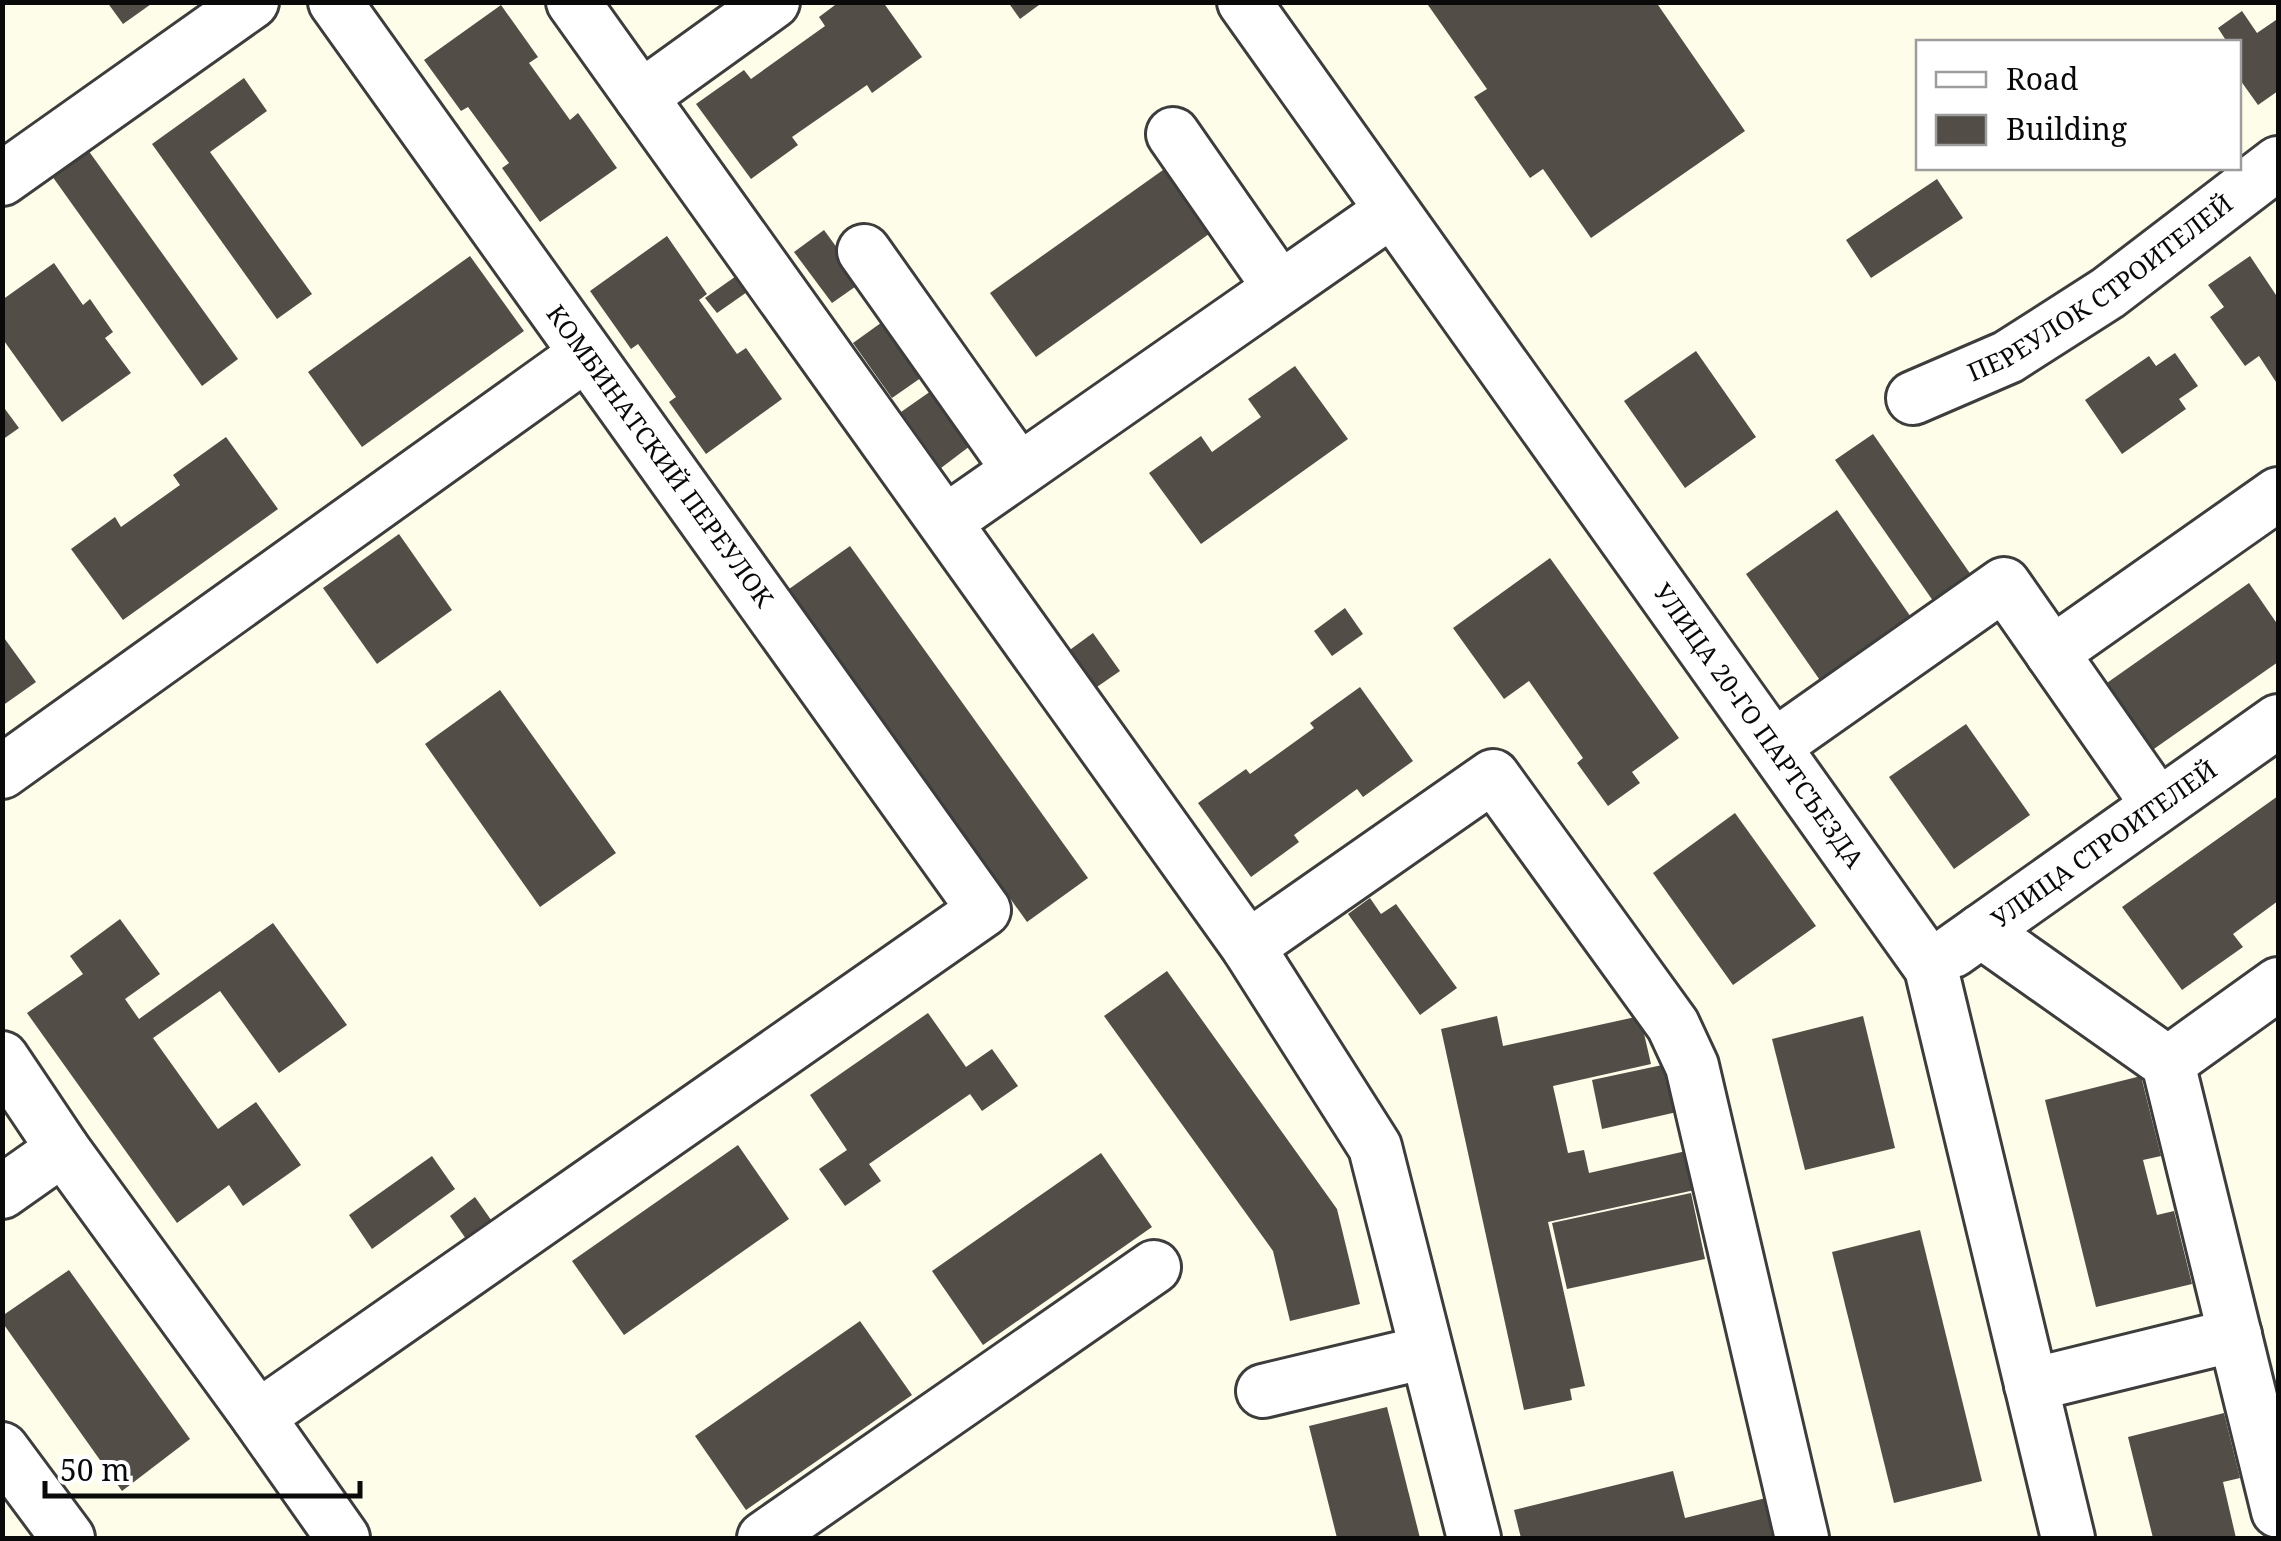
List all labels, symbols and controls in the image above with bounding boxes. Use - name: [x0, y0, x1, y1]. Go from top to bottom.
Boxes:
- legend: [1916, 40, 2241, 170]
- text: Road: [2006, 58, 2078, 99]
- text: Building: [2006, 108, 2127, 149]
- street label: ПЕРЕУЛОК СТРОИТЕЛЕЙ: [1962, 186, 2239, 389]
- street label: КОМБИНАТСКИЙ ПЕРЕУЛОК: [540, 297, 782, 614]
- street label: УЛИЦА 20-ГО ПАРТСЪЕЗДА: [1647, 576, 1873, 874]
- street label: УЛИЦА СТРОИТЕЛЕЙ: [1984, 752, 2223, 935]
- scale bar: [45, 1436, 360, 1498]
- text: 50 m: [60, 1449, 130, 1490]

